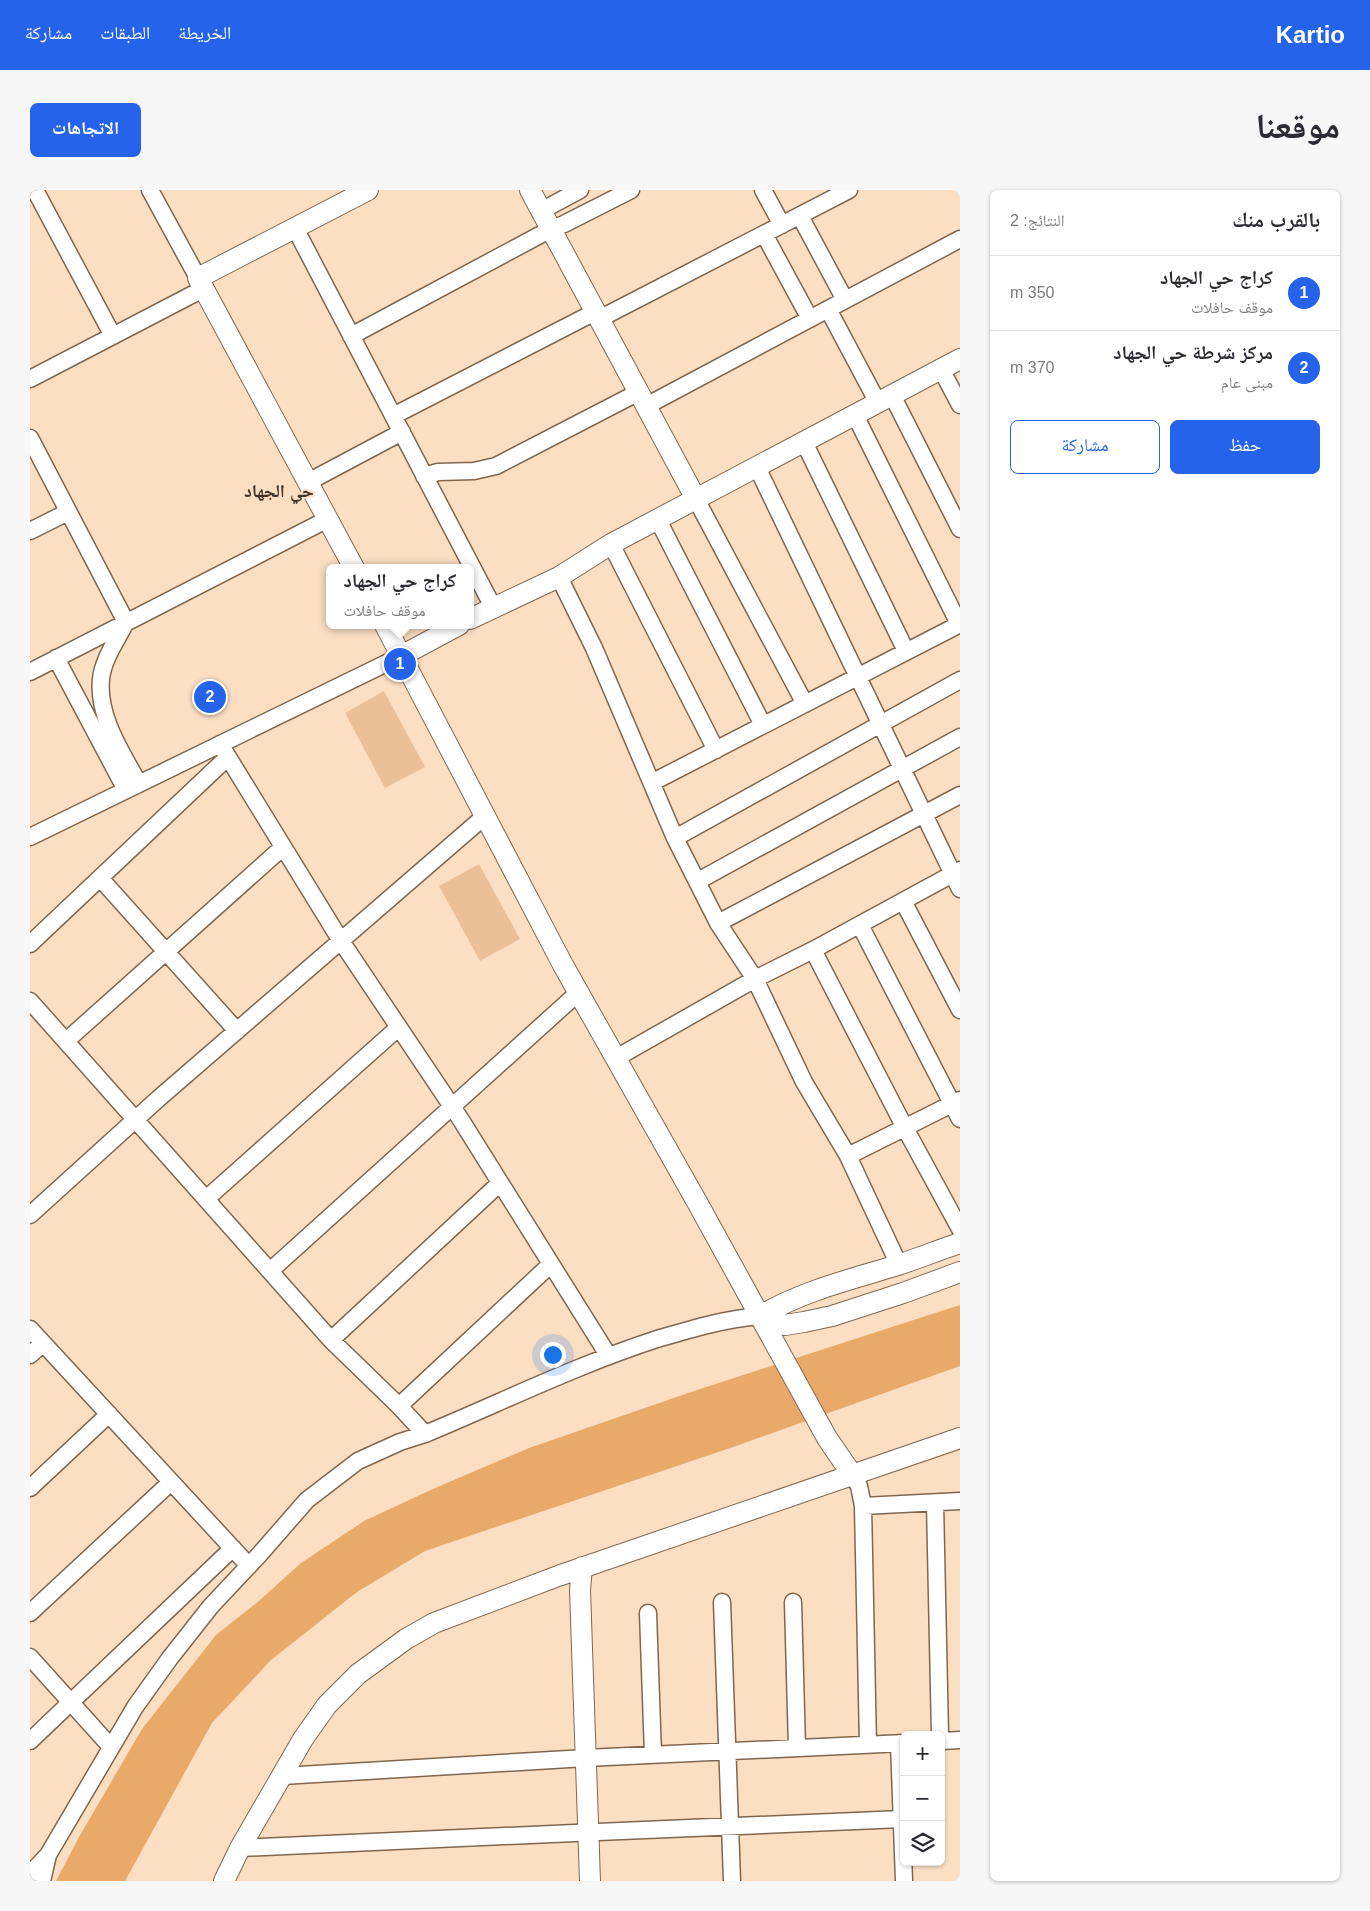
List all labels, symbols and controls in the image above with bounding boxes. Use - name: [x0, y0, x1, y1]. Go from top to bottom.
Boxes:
- text: Kartio: [1276, 21, 1345, 48]
- text: مشاركة: [25, 23, 72, 43]
- text: الطبقات: [100, 23, 150, 43]
- text: الخريطة: [178, 23, 231, 43]
- button: الاتجاهات: [30, 103, 141, 157]
- text: موقعنا: [1255, 106, 1340, 145]
- text: بالقرب منك: [1232, 208, 1320, 231]
- text: النتائج: 2: [1010, 212, 1065, 229]
- text: كراج حي الجهاد: [1160, 267, 1273, 288]
- text: 350 m: [1010, 284, 1054, 301]
- text: 1: [1300, 284, 1308, 301]
- text: موقف حافلات: [1191, 299, 1273, 316]
- text: مركز شرطة حي الجهاد: [1113, 342, 1273, 363]
- text: 370 m: [1010, 359, 1054, 376]
- text: 2: [1300, 359, 1308, 376]
- text: مبنى عام: [1221, 374, 1273, 391]
- button: مشاركة: [1010, 420, 1160, 474]
- button: حفظ: [1170, 420, 1320, 474]
- district label: حي الجهاد: [244, 481, 314, 505]
- popup: [326, 564, 474, 629]
- text: كراج حي الجهاد: [343, 570, 457, 591]
- text: موقف حافلات: [343, 602, 426, 619]
- pin: 1: [384, 645, 416, 683]
- pin: 2: [194, 678, 226, 716]
- your location: [540, 1342, 566, 1368]
- map controls: [900, 1731, 945, 1866]
- button: +: [900, 1731, 945, 1776]
- button: −: [900, 1776, 945, 1821]
- button: layers: [900, 1821, 945, 1866]

